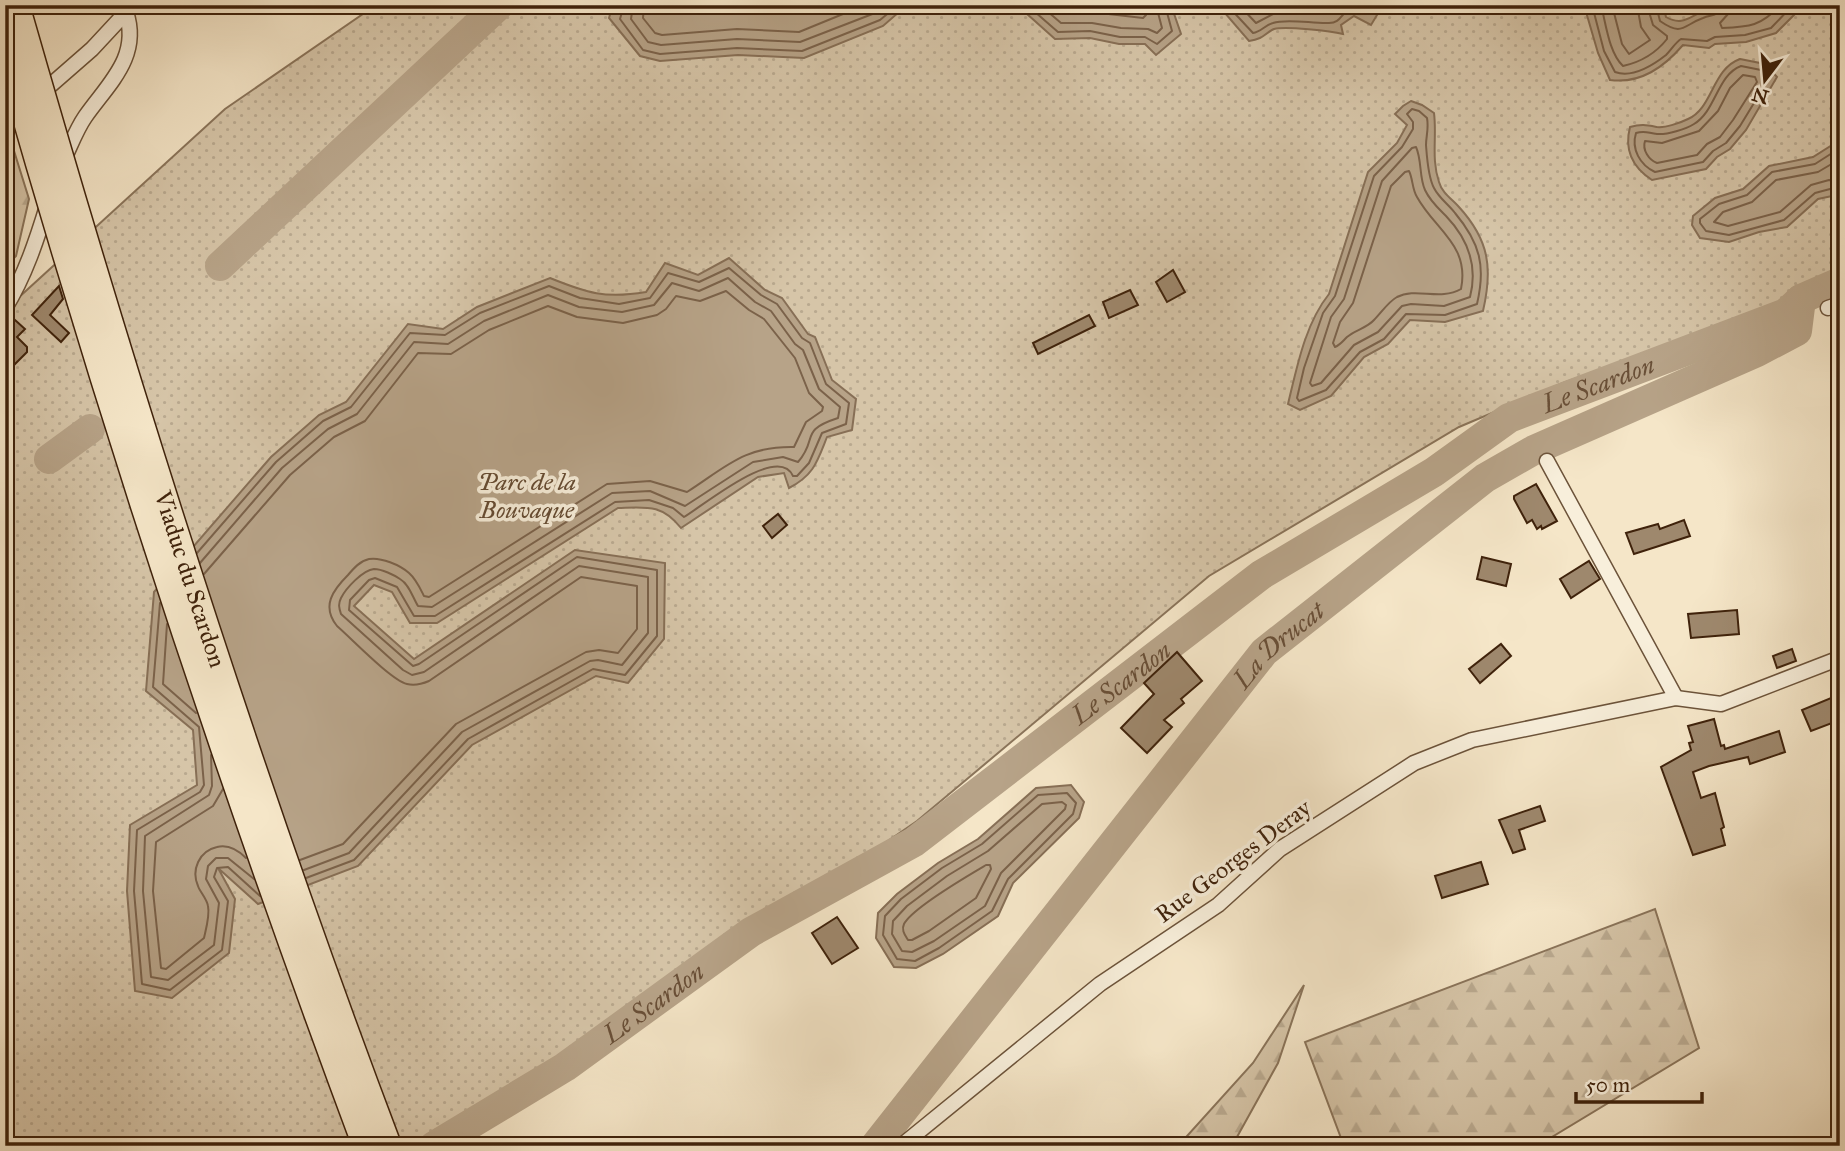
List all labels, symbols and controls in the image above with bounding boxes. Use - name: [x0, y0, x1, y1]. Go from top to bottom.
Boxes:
- north arrow: [1730, 46, 1800, 116]
- text: N: [1750, 83, 1771, 109]
- water label: Le Scardon: [1537, 348, 1659, 420]
- park label: Parc de la Bouvaque: [478, 467, 576, 525]
- street label: Viaduc du Scardon: [147, 486, 233, 671]
- water label: La Drucat: [1225, 594, 1332, 696]
- water label: Le Scardon: [1064, 634, 1178, 732]
- street label: Rue Georges Deray: [1149, 792, 1317, 929]
- water label: Le Scardon: [595, 955, 711, 1051]
- scale bar: [1576, 1060, 1702, 1104]
- text: 50 m: [1586, 1072, 1631, 1098]

